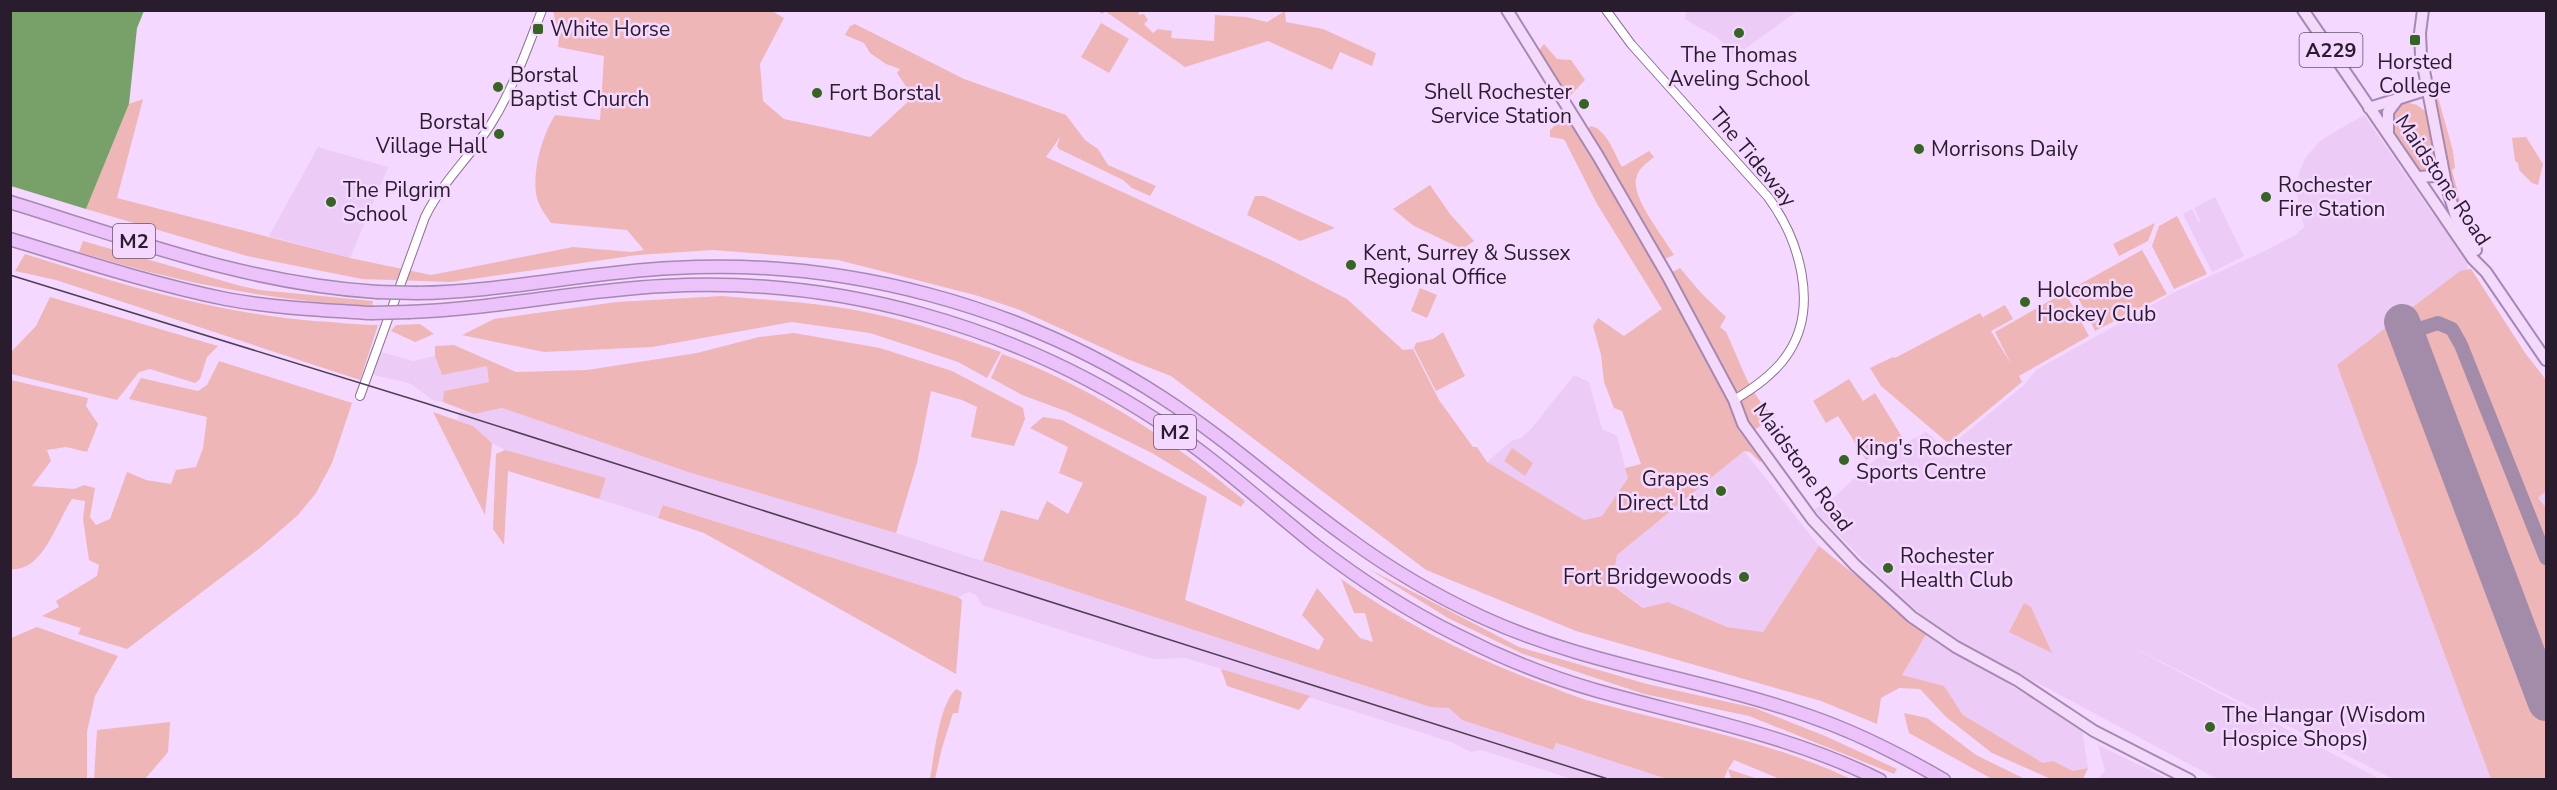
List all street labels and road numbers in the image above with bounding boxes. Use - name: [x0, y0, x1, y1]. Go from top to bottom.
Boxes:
- road number: A229: [2300, 33, 2362, 67]
- street label: The Tideway: [1703, 102, 1803, 213]
- street label: Maidstone Road: [2389, 109, 2497, 251]
- road number: M2: [113, 224, 155, 258]
- street label: Maidstone Road: [1747, 397, 1859, 537]
- road number: M2: [1154, 415, 1196, 449]

